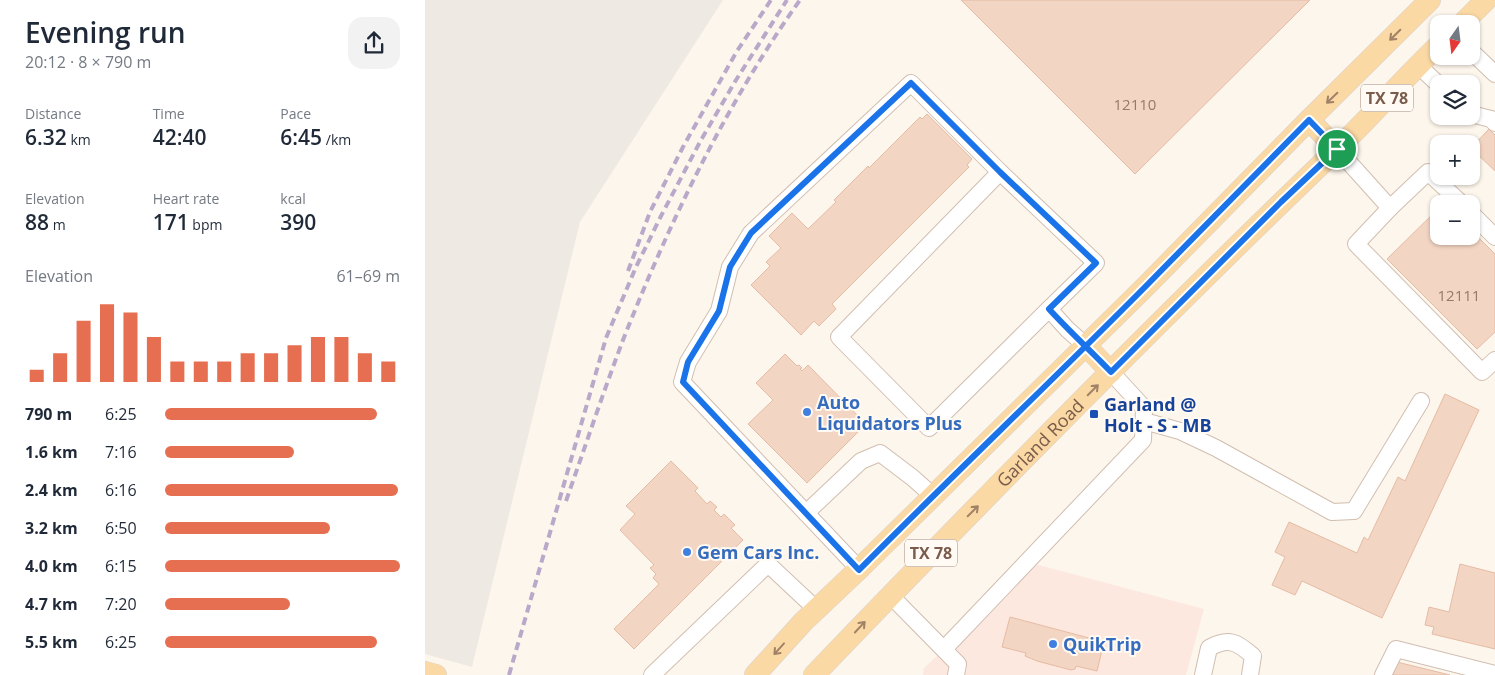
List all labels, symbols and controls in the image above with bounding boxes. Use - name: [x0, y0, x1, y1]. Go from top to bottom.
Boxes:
- text: Evening run: [25, 13, 186, 51]
- north arrow: [1430, 15, 1480, 65]
- map controls: [1430, 15, 1480, 245]
- button: share: [348, 17, 400, 69]
- one-way arrow: [1389, 28, 1401, 41]
- text: 20:12 · 8 × 790 m: [25, 51, 151, 73]
- button: layers: [1430, 75, 1480, 125]
- road number: TX 78: [1361, 85, 1413, 112]
- one-way arrow: [1326, 92, 1338, 104]
- house number: 12110: [1114, 94, 1156, 114]
- text: Distance: [25, 104, 81, 123]
- text: Time: [153, 104, 185, 123]
- text: Pace: [280, 104, 311, 123]
- text: 6.32: [25, 123, 67, 151]
- text: 42:40: [153, 123, 206, 151]
- text: 6:45: [280, 123, 322, 151]
- pin: [1316, 128, 1358, 170]
- text: km: [67, 130, 91, 149]
- text: /km: [322, 130, 351, 149]
- icon: arrive: [1323, 135, 1351, 163]
- button: +: [1430, 135, 1480, 185]
- text: Elevation: [25, 189, 84, 208]
- text: Heart rate: [153, 189, 219, 208]
- text: kcal: [280, 189, 306, 208]
- button: −: [1430, 195, 1480, 245]
- text: 88: [25, 208, 49, 236]
- text: 171: [153, 208, 189, 236]
- text: 390: [280, 208, 316, 236]
- text: m: [49, 215, 66, 234]
- text: bpm: [189, 215, 222, 234]
- text: Elevation: [25, 265, 93, 287]
- text: 61–69 m: [336, 265, 400, 287]
- house number: 12111: [1438, 285, 1480, 305]
- one-way arrow: [1087, 384, 1099, 396]
- place label: Auto Liquidators Plus: [817, 390, 962, 435]
- place label: Garland @ Holt - S - MB: [1104, 392, 1212, 437]
- street label: Garland Road: [991, 393, 1089, 492]
- text: 790 m: [25, 403, 72, 425]
- text: 6:25: [105, 403, 137, 425]
- marker: Auto Liquidators Plus: [801, 406, 813, 418]
- marker: Garland @ Holt - S - MB: [1088, 408, 1100, 420]
- text: 1.6 km: [25, 441, 78, 463]
- text: 7:16: [105, 441, 137, 463]
- text: 2.4 km: [25, 479, 78, 501]
- text: 6:16: [105, 479, 137, 501]
- one-way arrow: [967, 505, 979, 517]
- text: 3.2 km: [25, 517, 78, 539]
- text: 6:50: [105, 517, 137, 539]
- place label: Gem Cars Inc.: [697, 540, 819, 564]
- road number: TX 78: [905, 540, 957, 566]
- marker: Gem Cars Inc.: [681, 546, 693, 558]
- text: 4.0 km: [25, 555, 78, 577]
- text: 6:15: [105, 555, 137, 577]
- text: 4.7 km: [25, 593, 78, 615]
- text: 7:20: [105, 593, 137, 615]
- one-way arrow: [854, 621, 866, 633]
- text: 5.5 km: [25, 631, 78, 653]
- text: 6:25: [105, 631, 137, 653]
- place label: QuikTrip: [1063, 632, 1141, 656]
- marker: QuikTrip: [1047, 638, 1059, 650]
- one-way arrow: [773, 642, 785, 655]

